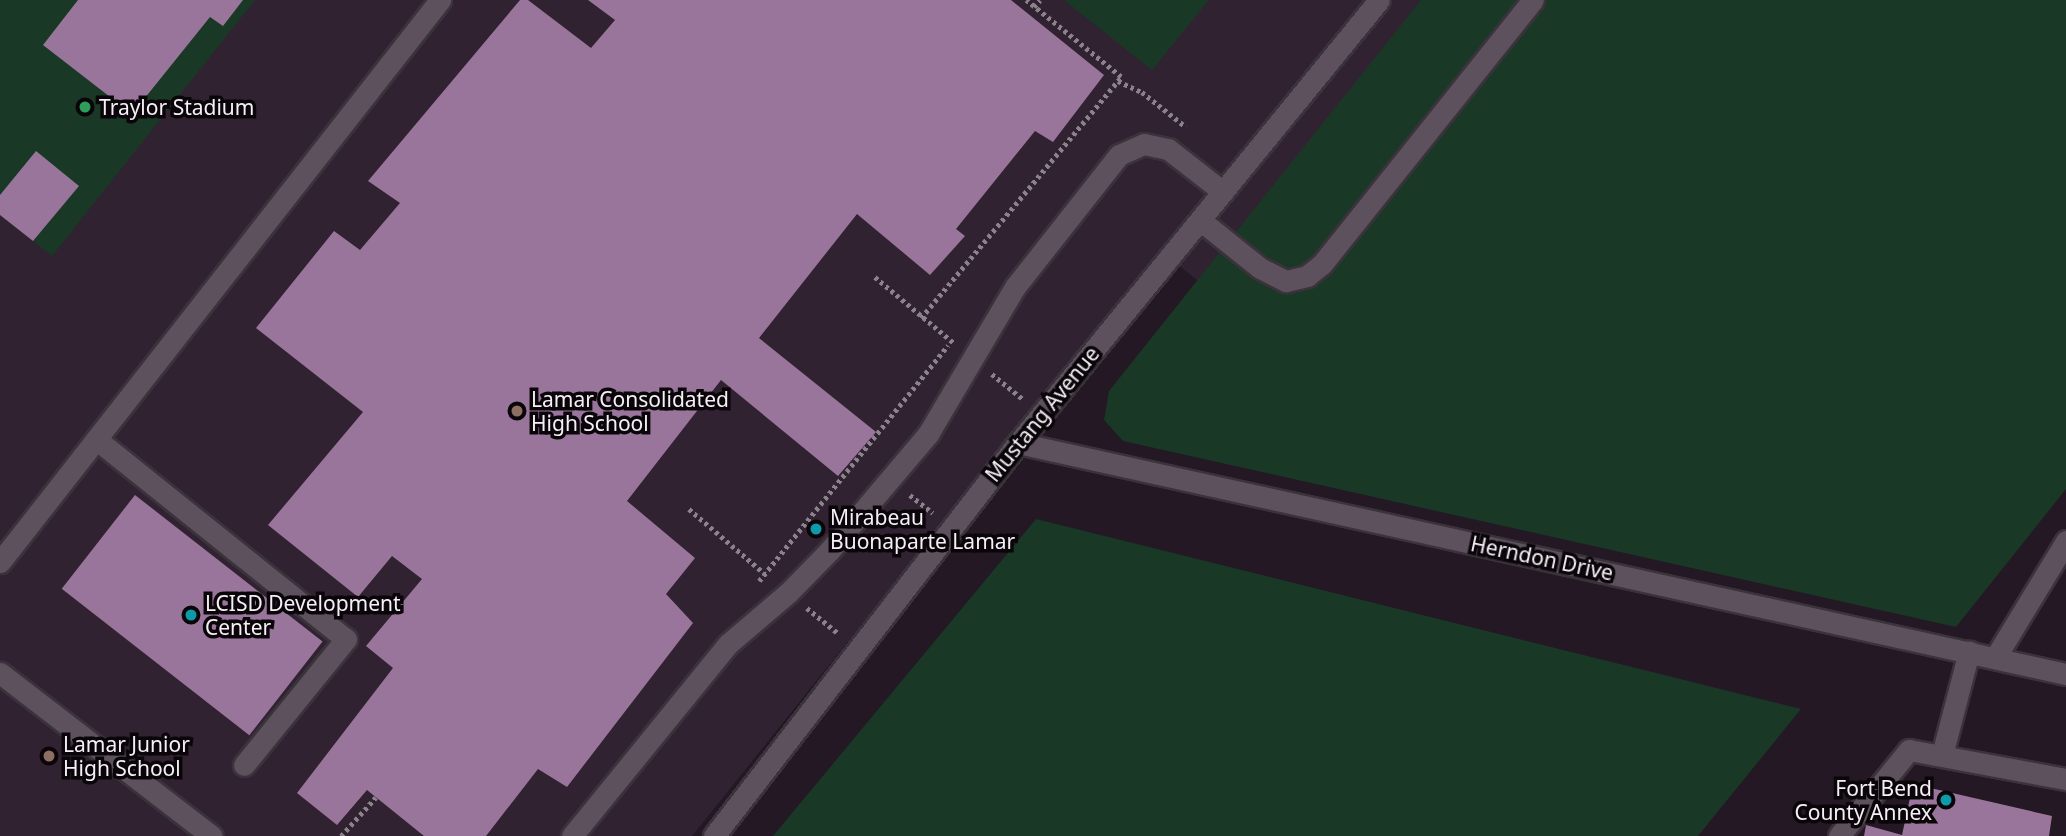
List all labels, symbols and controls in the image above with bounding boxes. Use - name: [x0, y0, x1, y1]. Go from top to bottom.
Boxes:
- place label: Traylor Stadium: [99, 94, 254, 120]
- marker: Traylor Stadium: [77, 99, 93, 115]
- street label: Mustang Avenue: [980, 341, 1104, 487]
- place label: Lamar Consolidated High School: [531, 386, 729, 436]
- marker: Lamar Consolidated High School: [509, 403, 525, 419]
- place label: Mirabeau Buonaparte Lamar: [830, 504, 1015, 554]
- marker: Mirabeau Buonaparte Lamar: [808, 521, 824, 537]
- street label: Herndon Drive: [1468, 531, 1616, 585]
- place label: LCISD Development Center: [205, 590, 401, 640]
- marker: LCISD Development Center: [183, 607, 199, 623]
- place label: Lamar Junior High School: [63, 731, 190, 781]
- marker: Lamar Junior High School: [41, 748, 57, 764]
- place label: Fort Bend County Annex: [1794, 775, 1932, 825]
- marker: Fort Bend County Annex: [1938, 792, 1954, 808]

